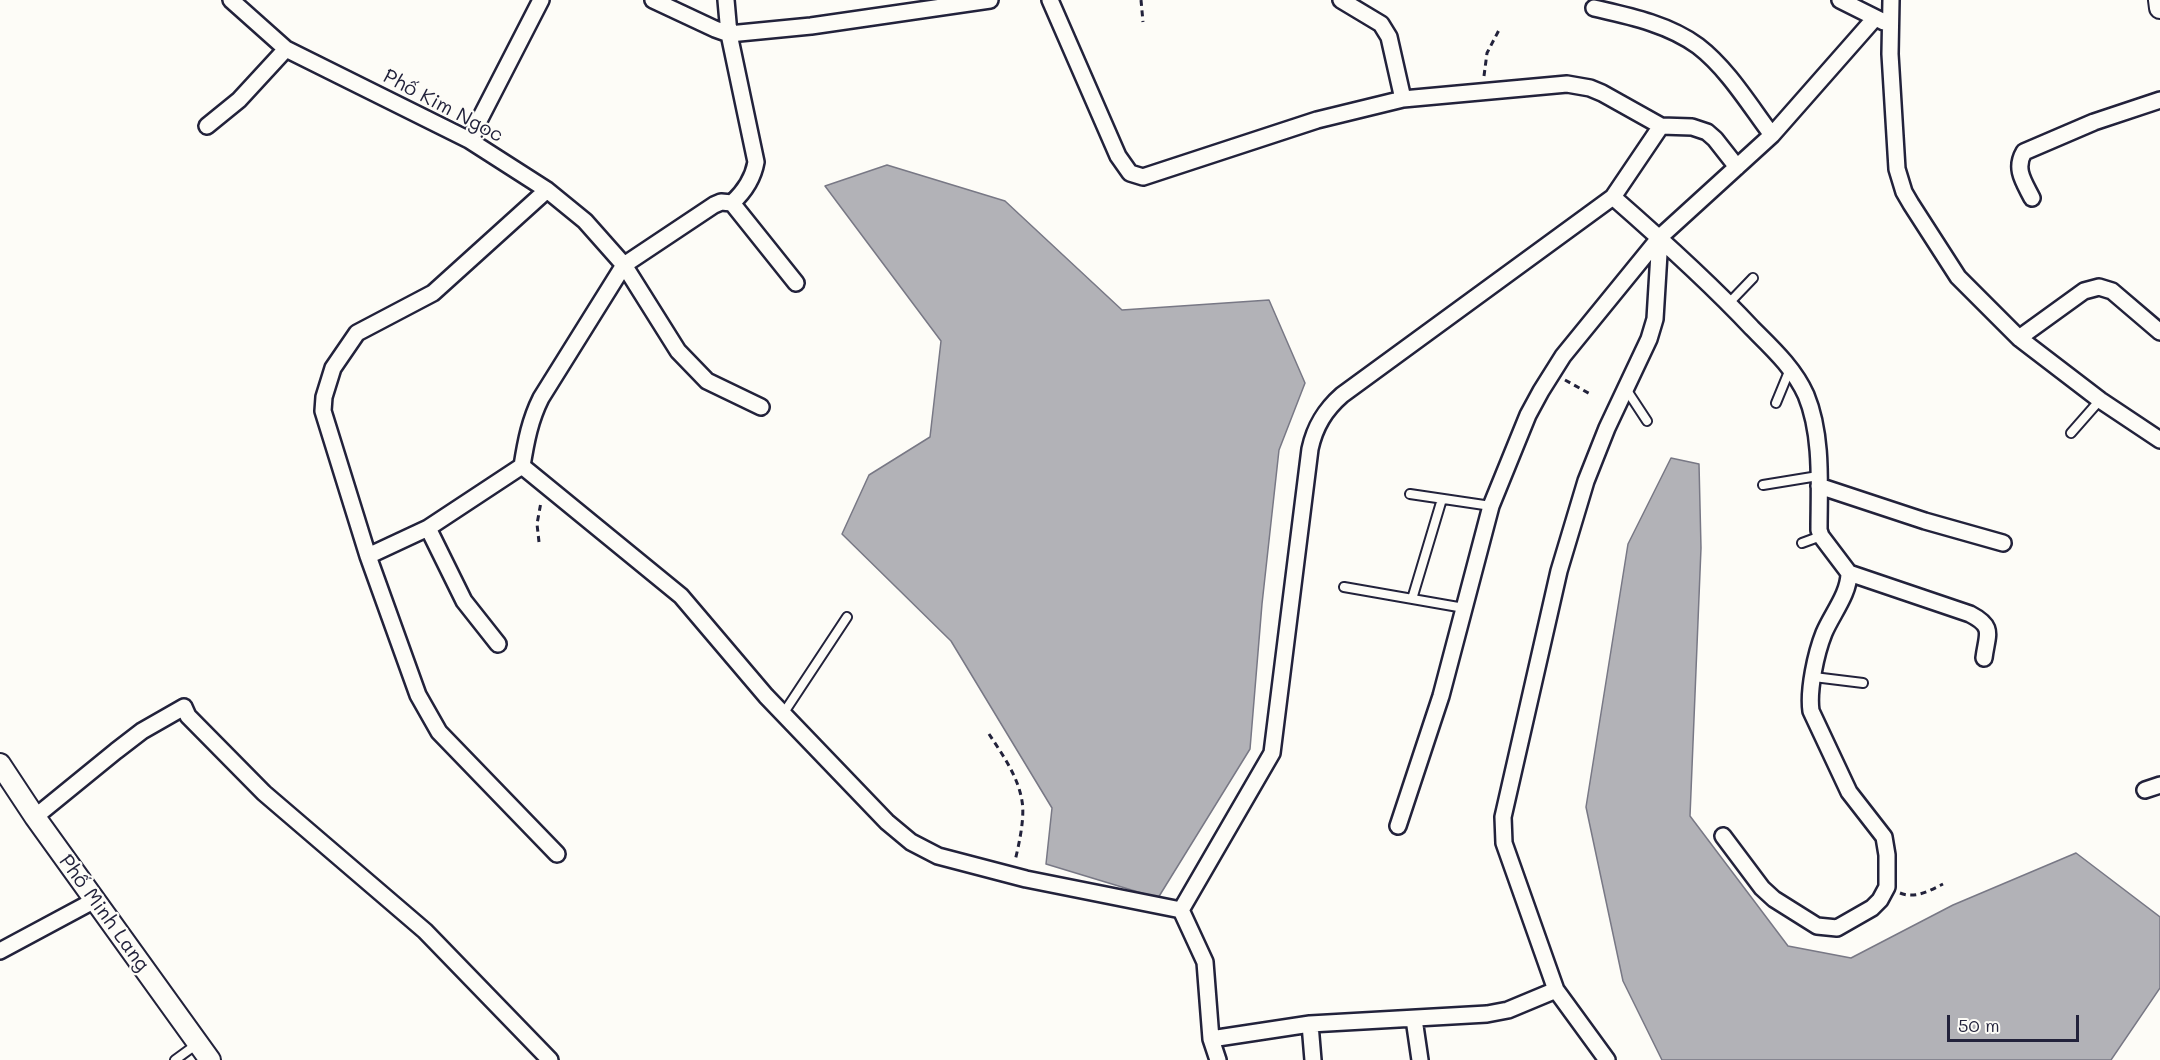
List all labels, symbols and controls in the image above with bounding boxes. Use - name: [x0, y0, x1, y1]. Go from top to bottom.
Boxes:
- street label: Phố Kim Ngọc: [379, 64, 507, 148]
- street label: Phố Minh Lang: [54, 850, 154, 976]
- scale bar: [1950, 1003, 2082, 1041]
- text: 50 m: [1958, 1013, 2000, 1037]

